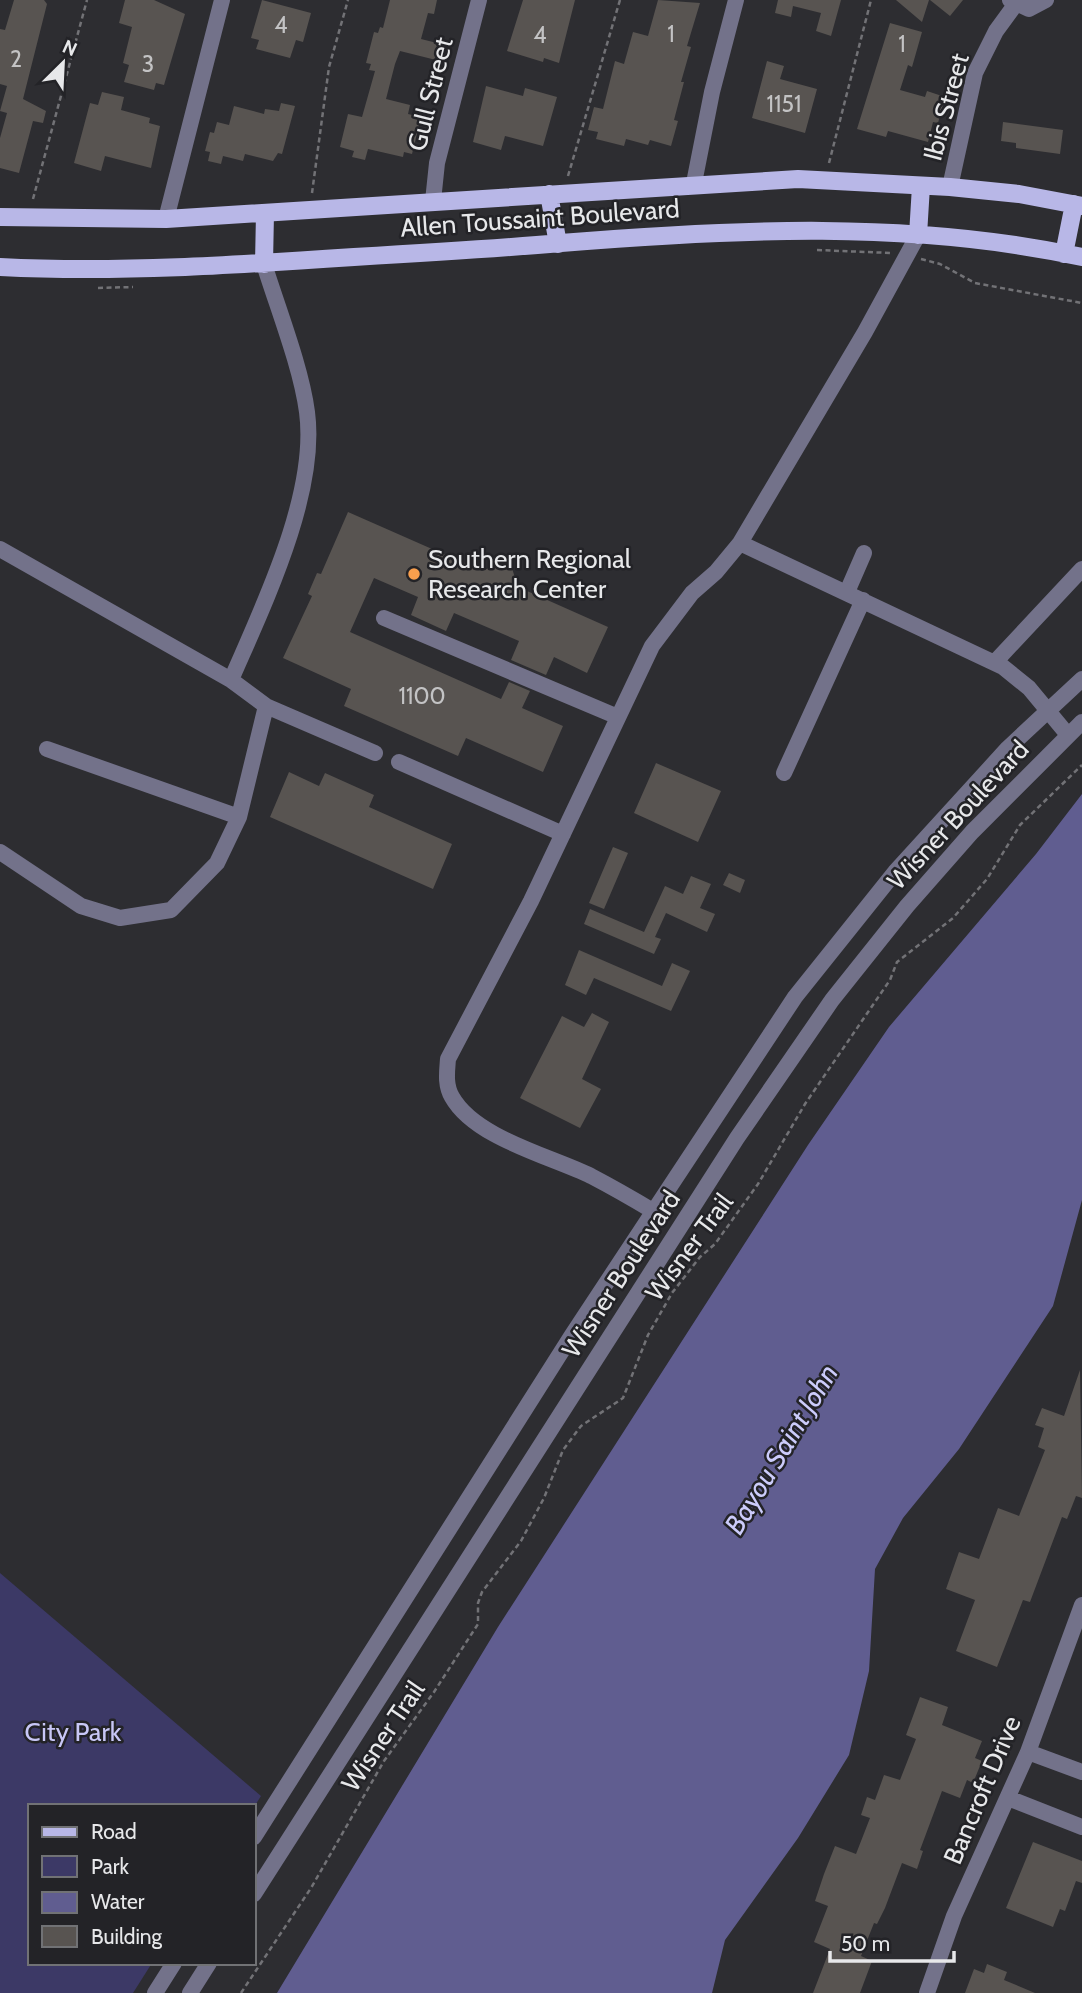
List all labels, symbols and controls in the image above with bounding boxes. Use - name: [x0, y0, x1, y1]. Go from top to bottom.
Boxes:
- house number: 4: [274, 11, 288, 39]
- house number: 1: [667, 20, 675, 48]
- house number: 4: [533, 21, 547, 49]
- north arrow: [28, 28, 98, 98]
- house number: 1: [898, 30, 906, 58]
- street label: Gull Street: [400, 34, 460, 154]
- text: N: [59, 35, 81, 61]
- house number: 2: [10, 45, 22, 73]
- house number: 3: [142, 50, 154, 78]
- street label: Ibis Street: [916, 50, 976, 164]
- house number: 1151: [767, 90, 801, 118]
- street label: Allen Toussaint Boulevard: [399, 192, 681, 244]
- place label: Southern Regional Research Center: [428, 543, 631, 605]
- marker: Southern Regional Research Center: [406, 566, 422, 582]
- house number: 1100: [398, 682, 446, 710]
- street label: Wisner Boulevard: [881, 734, 1035, 896]
- street label: Wisner Boulevard: [555, 1184, 687, 1364]
- street label: Wisner Trail: [638, 1187, 740, 1307]
- water label: Bayou Saint John: [717, 1358, 845, 1540]
- street label: Wisner Trail: [334, 1675, 432, 1797]
- street label: Bancroft Drive: [936, 1711, 1028, 1869]
- park label: City Park: [25, 1716, 122, 1748]
- legend: [28, 1804, 256, 1965]
- text: Road: [91, 1819, 137, 1844]
- text: Park: [91, 1854, 129, 1879]
- text: Water: [91, 1889, 145, 1914]
- scale bar: [830, 1920, 954, 1964]
- text: Building: [91, 1924, 163, 1949]
- text: 50 m: [841, 1931, 890, 1956]

